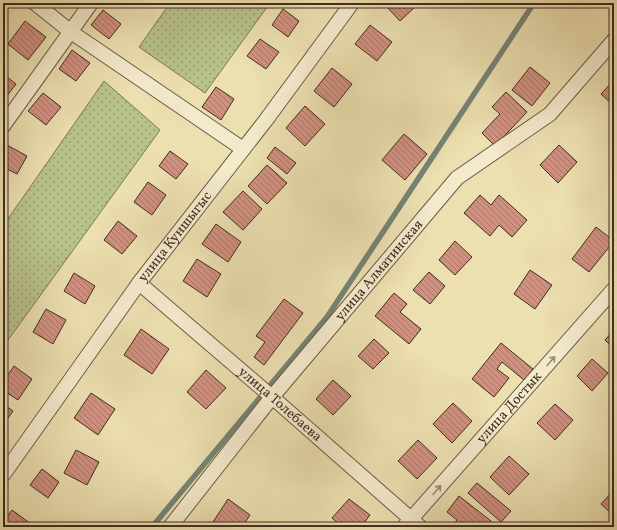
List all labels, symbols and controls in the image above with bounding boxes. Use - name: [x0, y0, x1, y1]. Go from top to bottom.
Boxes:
- street label: улица Куншыгыс: [134, 187, 216, 286]
- street label: улица Алматинская: [331, 216, 427, 325]
- one-way arrow: [546, 356, 555, 366]
- street label: улица Толебаева: [234, 363, 326, 446]
- street label: улица Достык: [472, 367, 546, 448]
- one-way arrow: [432, 485, 442, 495]

